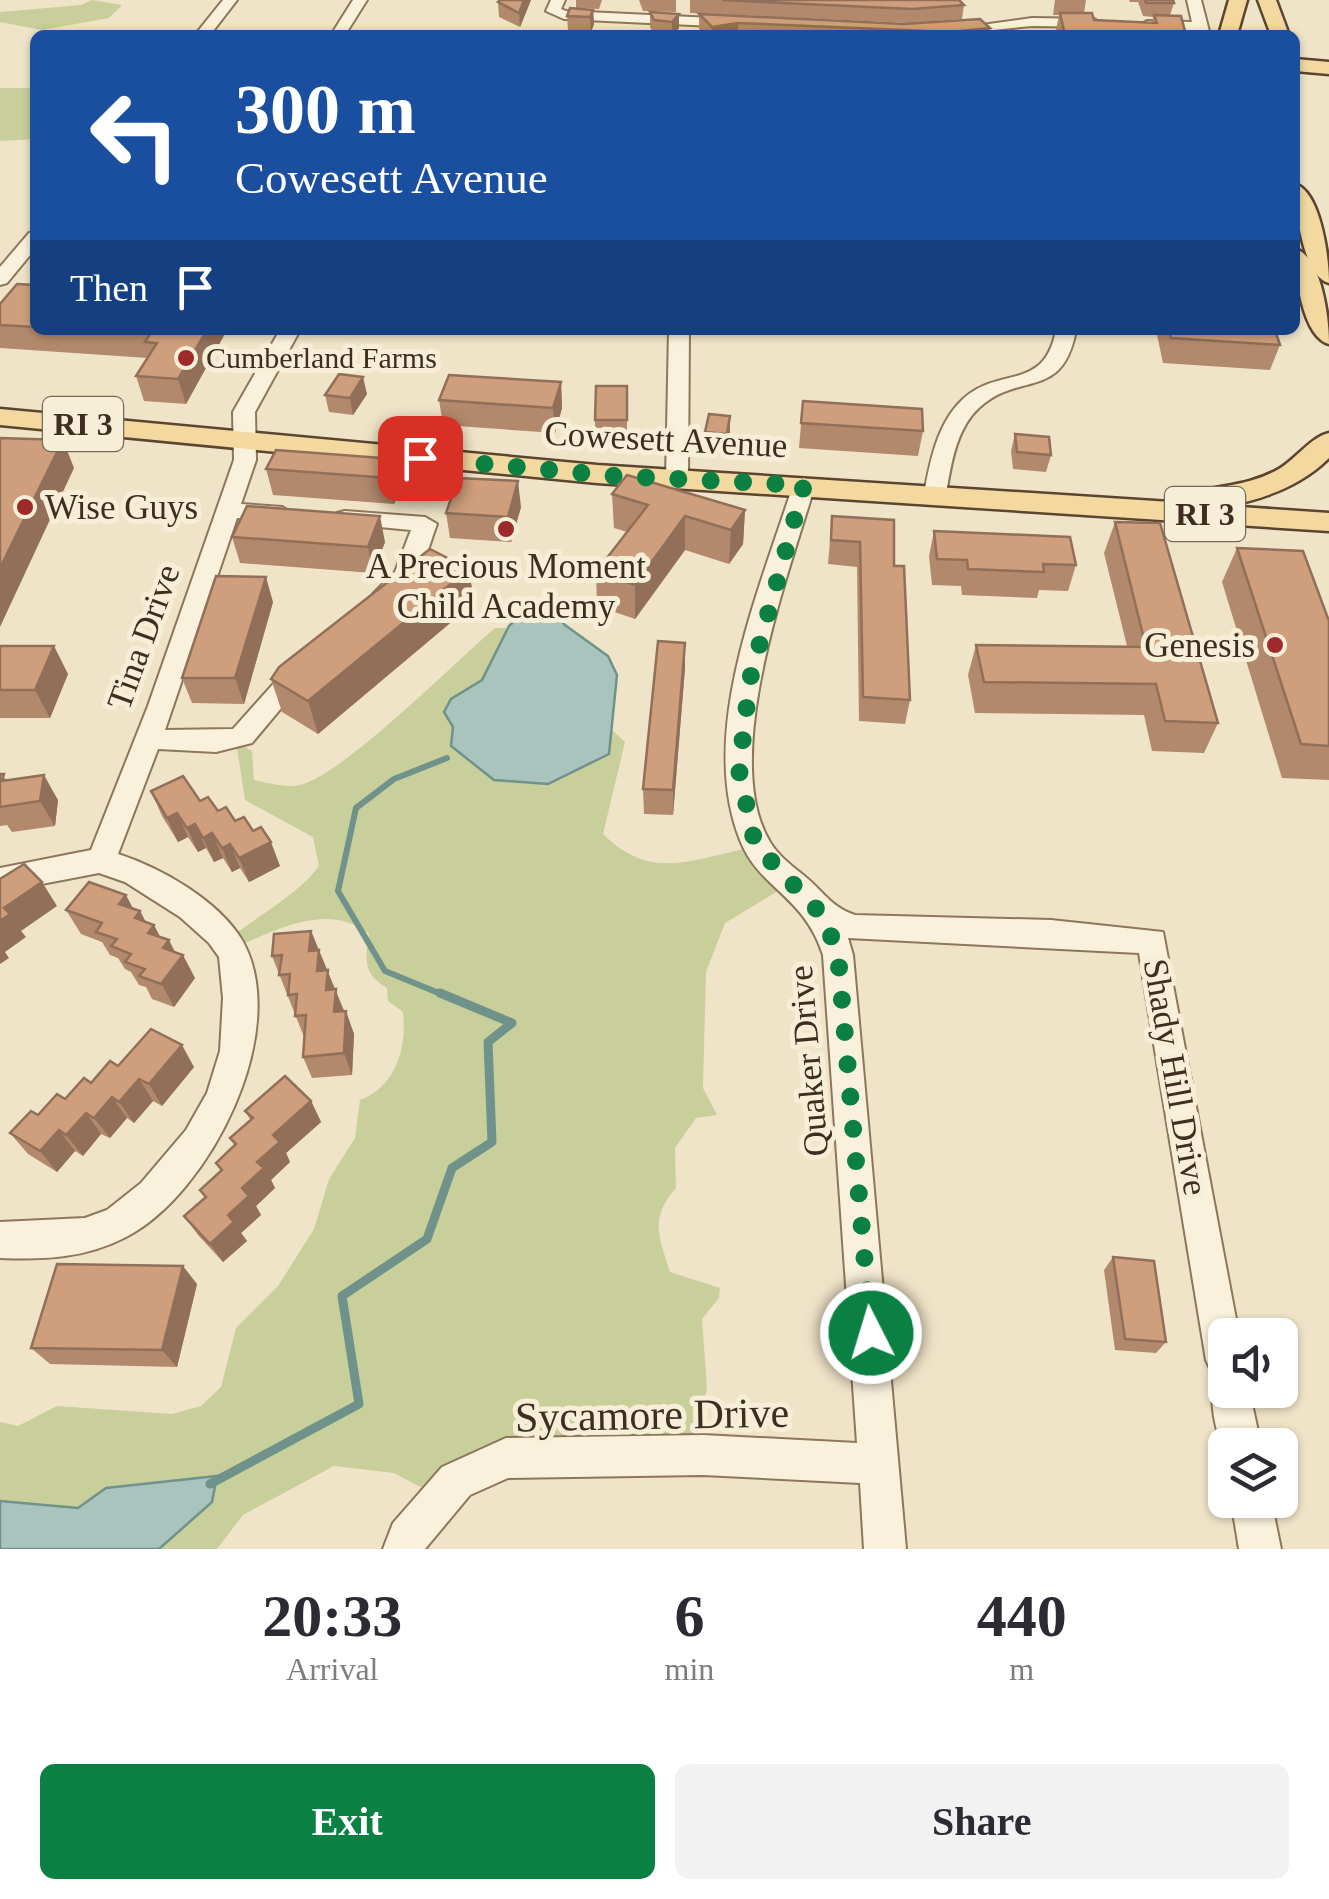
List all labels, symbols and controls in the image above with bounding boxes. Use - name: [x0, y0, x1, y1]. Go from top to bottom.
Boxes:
- icon: left: [70, 70, 200, 200]
- text: 300 m: [235, 71, 416, 148]
- text: Cowesett Avenue: [235, 153, 548, 203]
- icon: arrive: [168, 260, 223, 315]
- text: Then: [70, 267, 148, 309]
- place label: Cumberland Farms: [206, 341, 437, 374]
- marker: Cumberland Farms: [175, 347, 197, 369]
- road number: RI 3: [43, 397, 123, 451]
- street label: Cowesett Avenue: [543, 414, 788, 465]
- pin: [378, 416, 463, 501]
- icon: arrive: [393, 431, 448, 486]
- road number: RI 3: [1165, 487, 1245, 541]
- place label: Wise Guys: [45, 488, 198, 527]
- marker: Wise Guys: [14, 496, 36, 518]
- marker: A Precious Moment Child Academy: [495, 518, 517, 540]
- place label: A Precious Moment Child Academy: [366, 547, 646, 626]
- street label: Tina Drive: [99, 559, 188, 715]
- place label: Genesis: [1144, 626, 1255, 665]
- marker: Genesis: [1264, 634, 1286, 656]
- street label: Shady Hill Drive: [1136, 956, 1215, 1198]
- street label: Quaker Drive: [781, 964, 836, 1158]
- position arrow: [819, 1281, 923, 1385]
- map controls: [1208, 1318, 1298, 1518]
- button: sound: [1208, 1318, 1298, 1408]
- street label: Sycamore Drive: [515, 1390, 789, 1440]
- button: layers: [1208, 1428, 1298, 1518]
- text: 20:33: [262, 1583, 402, 1649]
- text: 6: [674, 1583, 704, 1649]
- text: 440: [977, 1583, 1067, 1649]
- text: Arrival: [286, 1651, 378, 1687]
- text: min: [665, 1651, 714, 1687]
- text: m: [1009, 1651, 1034, 1687]
- button: Exit: [40, 1764, 655, 1879]
- button: Share: [675, 1764, 1289, 1879]

